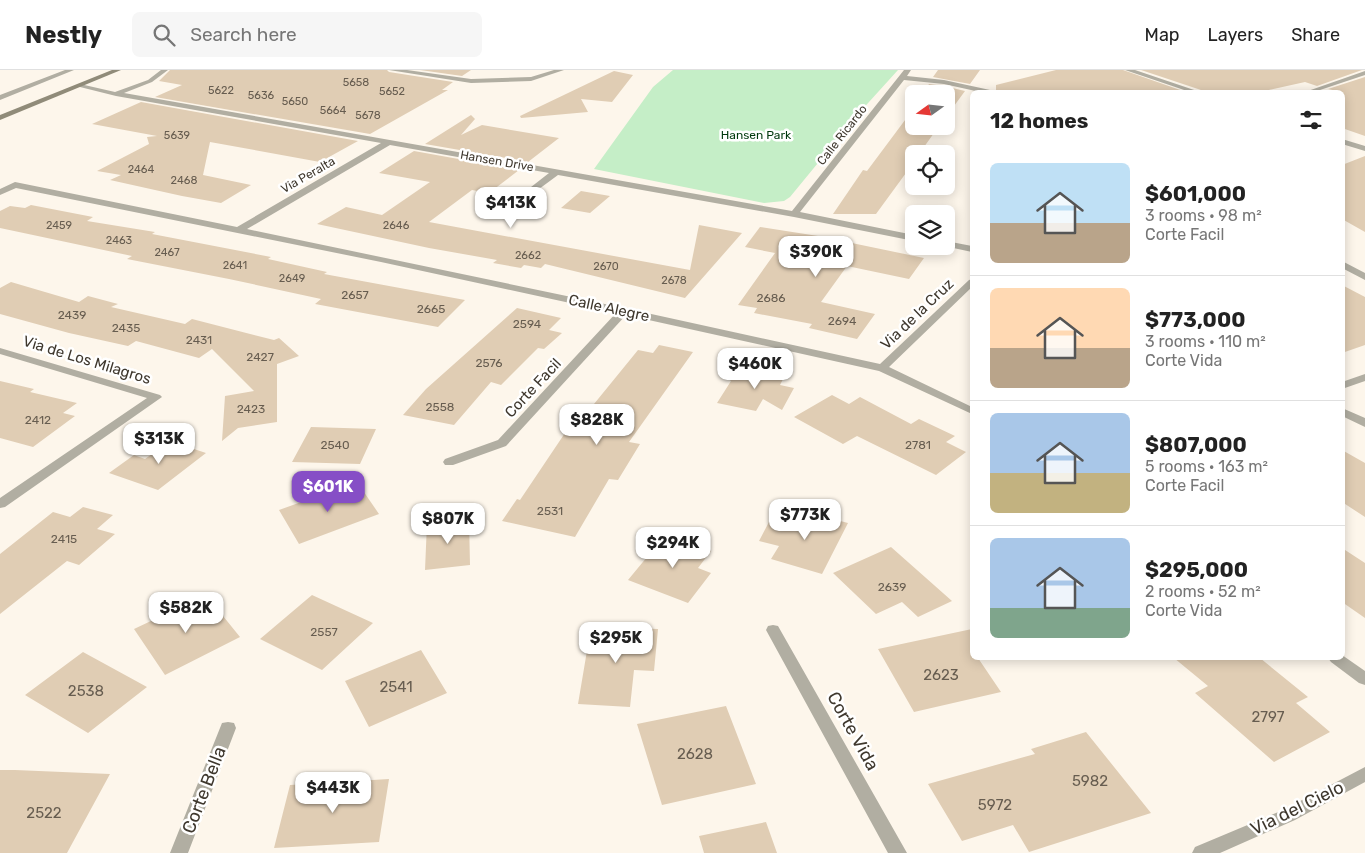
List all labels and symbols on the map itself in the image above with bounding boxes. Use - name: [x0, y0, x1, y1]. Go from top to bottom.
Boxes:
- house number: 5658: [343, 76, 369, 89]
- house number: 5622: [208, 84, 234, 97]
- house number: 5652: [379, 85, 405, 98]
- north arrow: [905, 85, 955, 135]
- house number: 5636: [248, 89, 275, 102]
- house number: 5650: [282, 95, 308, 108]
- street label: Calle Ricardo: [814, 102, 870, 168]
- house number: 5664: [320, 104, 346, 117]
- house number: 5678: [355, 109, 381, 122]
- park label: Hansen Park: [721, 128, 792, 142]
- house number: 5639: [164, 129, 190, 142]
- street label: Hansen Drive: [459, 148, 535, 174]
- street label: Via Peralta: [279, 154, 337, 196]
- house number: 2464: [128, 163, 154, 176]
- house number: 2468: [171, 174, 197, 187]
- pin: $413K: [476, 186, 546, 229]
- house number: 2459: [46, 219, 72, 232]
- house number: 2646: [383, 219, 410, 232]
- house number: 2463: [106, 234, 133, 247]
- pin: $390K: [781, 236, 851, 278]
- house number: 2467: [154, 246, 180, 259]
- house number: 2662: [515, 249, 541, 262]
- house number: 2641: [223, 259, 247, 272]
- house number: 2670: [593, 260, 619, 273]
- house number: 2649: [279, 272, 305, 285]
- house number: 2678: [661, 274, 687, 287]
- street label: Via de la Cruz: [877, 275, 957, 353]
- house number: 2657: [341, 288, 369, 302]
- street label: Calle Alegre: [567, 291, 651, 325]
- house number: 2686: [756, 291, 786, 305]
- house number: 2665: [417, 302, 445, 316]
- house number: 2439: [58, 308, 86, 322]
- house number: 2694: [828, 314, 857, 328]
- house number: 2594: [513, 317, 542, 331]
- house number: 2435: [112, 321, 140, 335]
- street label: Via de Los Milagros: [21, 332, 153, 388]
- house number: 2431: [186, 333, 212, 347]
- pin: $460K: [720, 348, 790, 390]
- house number: 2427: [246, 350, 274, 364]
- street label: Corte Facil: [501, 355, 565, 421]
- house number: 2576: [475, 356, 503, 370]
- house number: 2558: [426, 400, 454, 414]
- house number: 2423: [237, 402, 265, 416]
- pin: $828K: [562, 404, 632, 446]
- house number: 2412: [25, 413, 51, 427]
- pin: $313K: [124, 422, 194, 465]
- house number: 2540: [320, 438, 350, 452]
- house number: 2781: [905, 438, 931, 452]
- pin: $601K: [293, 470, 363, 513]
- pin: $773K: [770, 498, 840, 541]
- pin: $807K: [413, 502, 483, 545]
- house number: 2531: [537, 504, 563, 518]
- pin: $294K: [638, 526, 708, 569]
- house number: 2415: [51, 532, 77, 546]
- house number: 2639: [878, 580, 906, 594]
- pin: $582K: [151, 592, 221, 634]
- pin: $295K: [581, 622, 651, 664]
- house number: 2557: [310, 625, 338, 639]
- house number: 2623: [923, 666, 959, 684]
- house number: 2541: [379, 678, 413, 696]
- house number: 2538: [68, 682, 104, 700]
- street label: Corte Vida: [822, 688, 884, 774]
- house number: 2797: [1251, 708, 1285, 726]
- street label: Corte Bella: [177, 743, 231, 837]
- house number: 2628: [677, 745, 713, 763]
- pin: $443K: [298, 772, 368, 814]
- house number: 5982: [1072, 772, 1108, 790]
- street label: Via del Cielo: [1247, 776, 1347, 840]
- house number: 5972: [978, 796, 1012, 814]
- house number: 2522: [26, 804, 62, 822]

